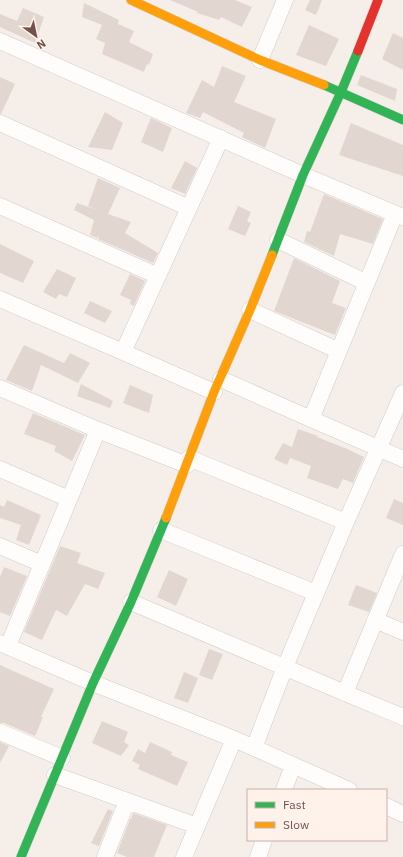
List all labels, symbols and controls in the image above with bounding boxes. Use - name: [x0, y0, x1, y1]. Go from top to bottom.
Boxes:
- north arrow: [16, 16, 56, 56]
- text: N: [34, 36, 49, 52]
- legend: [247, 789, 387, 841]
- text: Fast: [283, 797, 306, 812]
- text: Slow: [283, 817, 309, 832]

